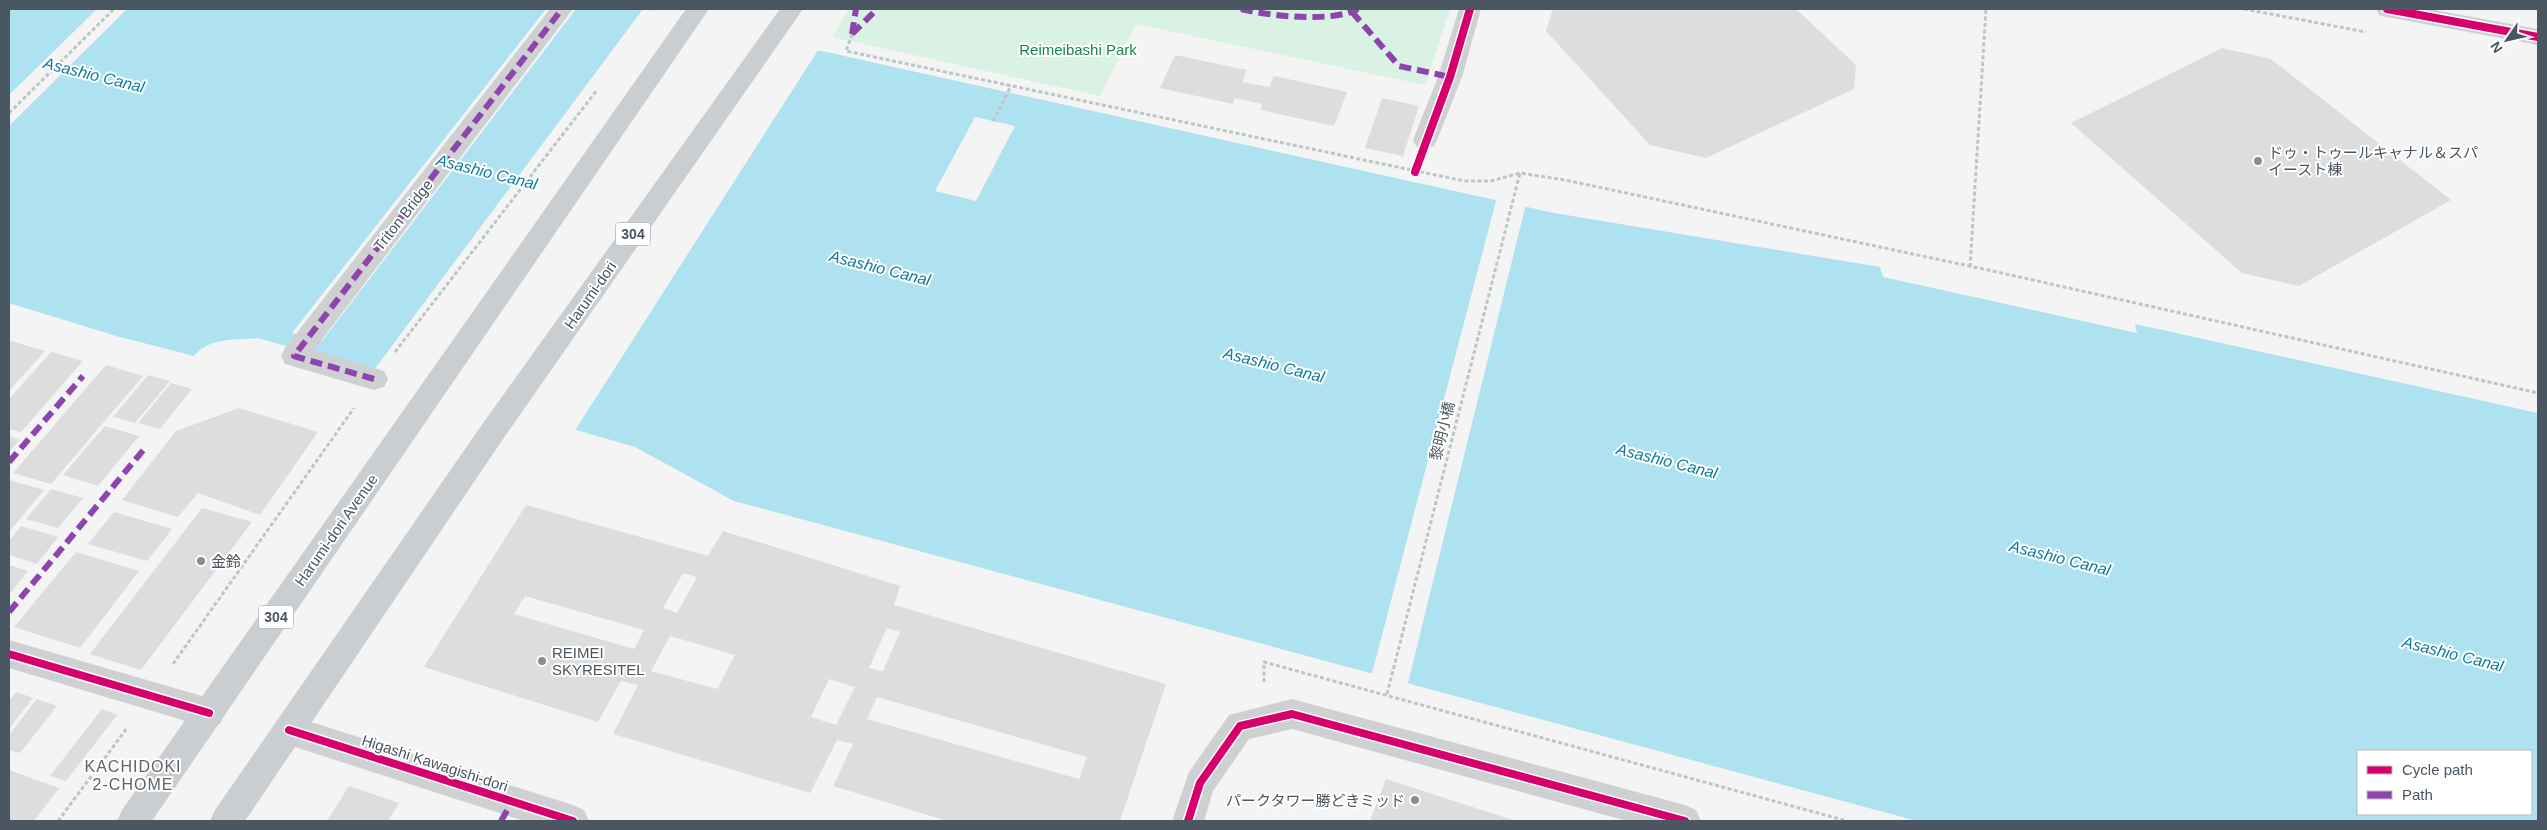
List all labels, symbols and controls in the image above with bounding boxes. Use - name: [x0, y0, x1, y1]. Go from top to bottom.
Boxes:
- north arrow: [2482, 15, 2532, 65]
- text: N: [2487, 39, 2506, 56]
- park label: Reimeibashi Park: [1019, 41, 1137, 58]
- water label: Asashio Canal: [41, 54, 147, 96]
- place label: ドゥ・トゥールキャナル＆スパ イースト棟: [2268, 144, 2478, 178]
- water label: Asashio Canal: [434, 151, 540, 193]
- marker: ドゥ・トゥールキャナル＆スパ イースト棟: [2252, 155, 2264, 167]
- street label: Triton Bridge: [370, 176, 436, 254]
- road number: 304: [616, 222, 650, 245]
- water label: Asashio Canal: [827, 247, 933, 289]
- street label: Harumi-dori: [561, 258, 619, 332]
- water label: Asashio Canal: [1221, 344, 1327, 386]
- street label: 黎明小橋: [1426, 400, 1458, 462]
- water label: Asashio Canal: [1614, 440, 1720, 482]
- street label: Harumi-dori Avenue: [291, 471, 381, 589]
- water label: Asashio Canal: [2007, 537, 2113, 579]
- place label: 金鈴: [211, 553, 241, 570]
- marker: 金鈴: [195, 555, 207, 567]
- road number: 304: [258, 606, 294, 628]
- water label: Asashio Canal: [2400, 633, 2506, 675]
- place label: REIMEI SKYRESITEL: [552, 644, 645, 678]
- marker: REIMEI SKYRESITEL: [536, 655, 548, 667]
- street label: Higashi Kawagishi-dori: [360, 731, 510, 795]
- legend: [2357, 750, 2532, 815]
- district label: KACHIDOKI 2-CHOME: [84, 758, 182, 793]
- text: Cycle path: [2402, 761, 2473, 778]
- text: Path: [2402, 786, 2433, 803]
- place label: パークタワー勝どきミッド: [1226, 792, 1405, 809]
- marker: パークタワー勝どきミッド: [1409, 794, 1421, 806]

